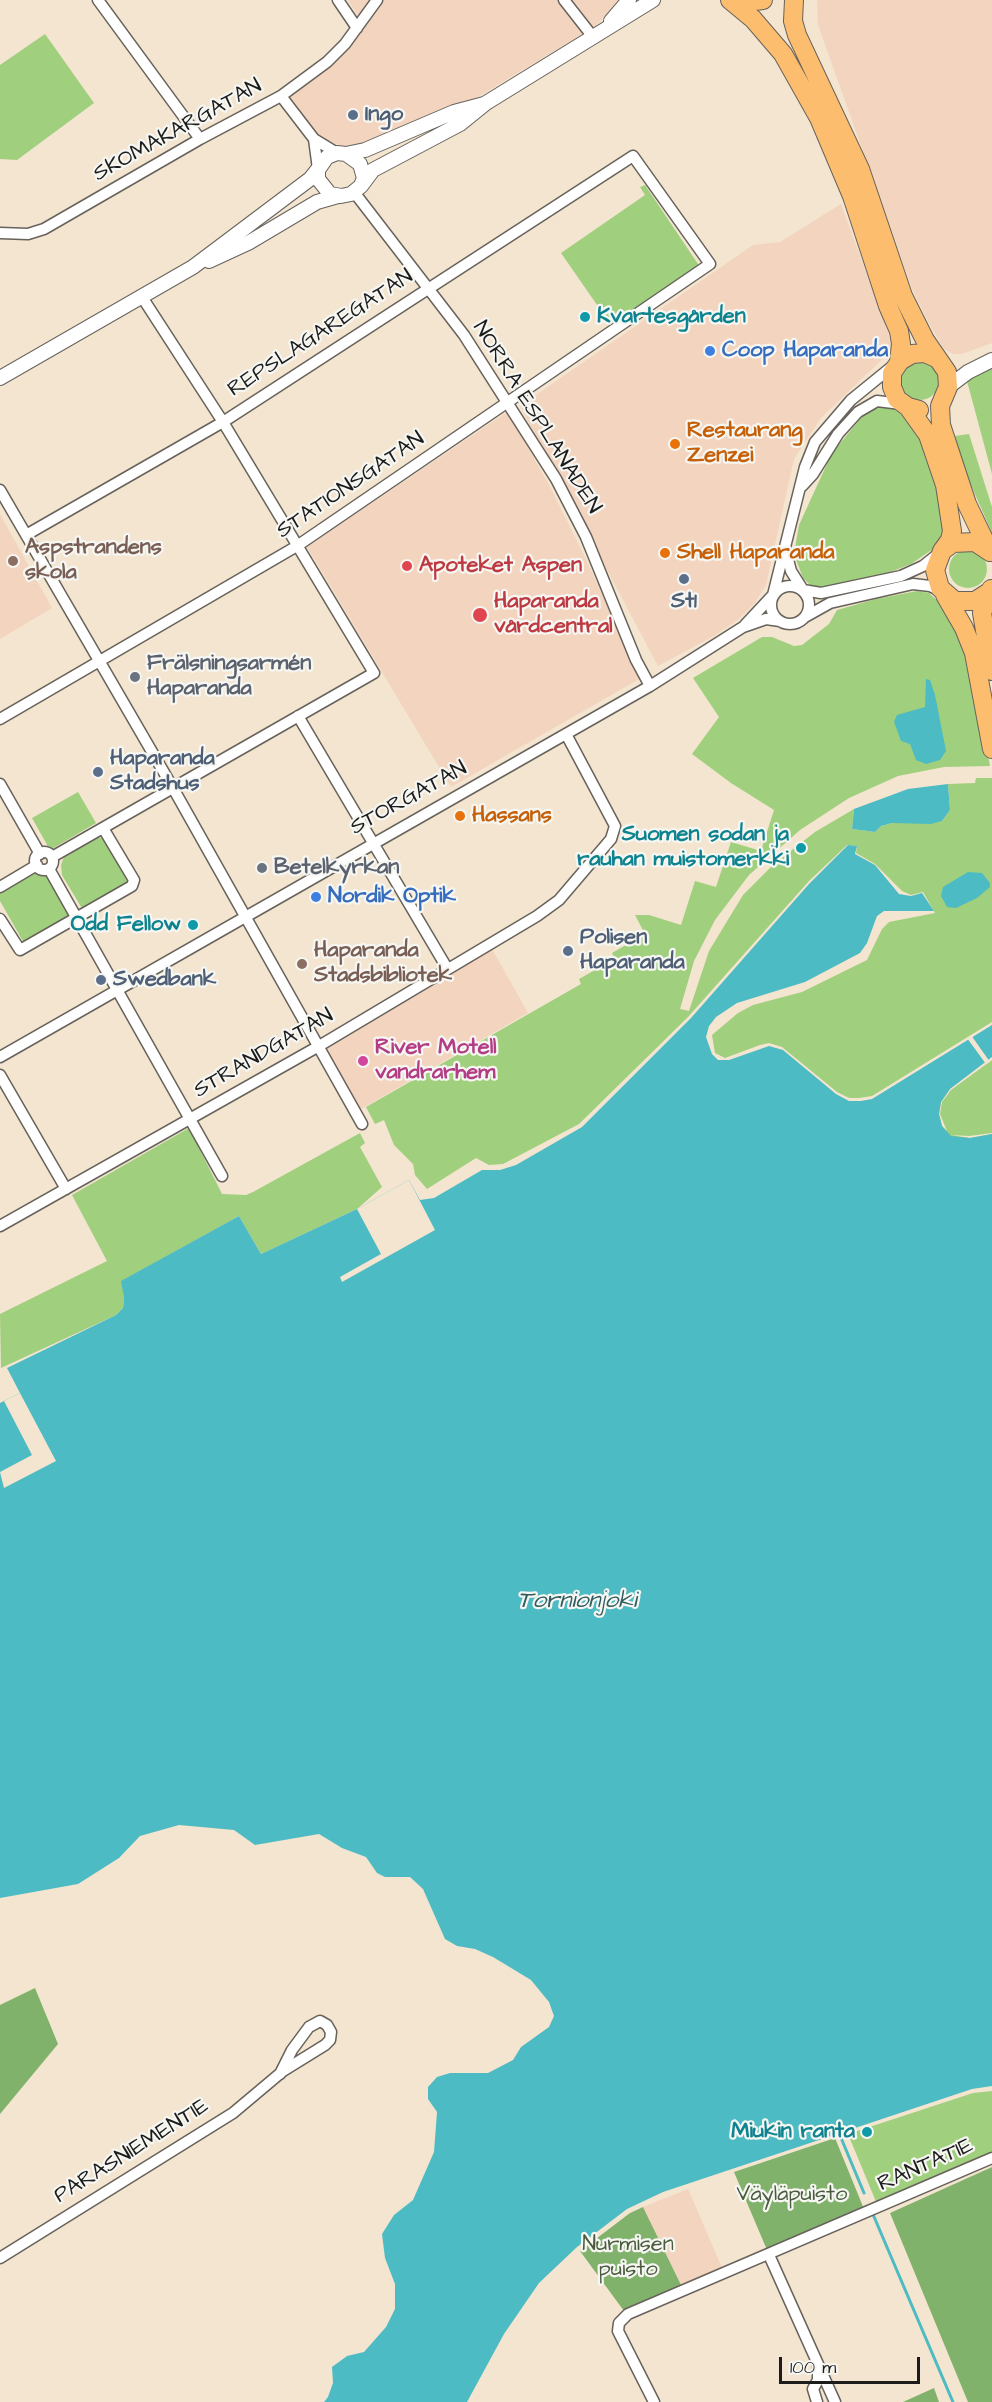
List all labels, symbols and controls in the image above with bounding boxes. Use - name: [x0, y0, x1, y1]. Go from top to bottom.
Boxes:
- street label: SKOMAKARGATAN: [89, 74, 267, 188]
- place label: Ingo: [365, 102, 403, 128]
- marker: Ingo: [346, 108, 360, 122]
- street label: REPSLAGAREGATAN: [224, 264, 418, 404]
- place label: Kvartesgården: [597, 304, 746, 330]
- marker: Kvartesgården: [578, 310, 592, 324]
- street label: NORRA ESPLANADEN: [466, 317, 606, 519]
- place label: Coop Haparanda: [722, 338, 888, 364]
- marker: Coop Haparanda: [703, 344, 717, 358]
- place label: Restaurang Zenzei: [687, 418, 803, 470]
- street label: STATIONSGATAN: [272, 427, 430, 545]
- marker: Restaurang Zenzei: [668, 437, 682, 451]
- place label: Aspstrandens skola: [25, 535, 162, 586]
- place label: Shell Haparanda: [677, 540, 834, 566]
- marker: Shell Haparanda: [658, 546, 672, 560]
- place label: Apoteket Aspen: [419, 553, 582, 579]
- marker: Aspstrandens skola: [6, 554, 20, 568]
- marker: Apoteket Aspen: [400, 559, 414, 573]
- marker: St1: [677, 572, 691, 586]
- place label: Haparanda vårdcentral: [494, 589, 613, 640]
- place label: St1: [671, 589, 697, 615]
- marker: Haparanda vårdcentral: [471, 606, 489, 624]
- place label: Frälsningsarmén Haparanda: [147, 651, 311, 702]
- marker: Frälsningsarmén Haparanda: [128, 670, 142, 684]
- place label: Haparanda Stadshus: [110, 746, 215, 798]
- street label: STORGATAN: [346, 756, 472, 842]
- marker: Haparanda Stadshus: [91, 765, 105, 779]
- place label: Hassans: [472, 803, 552, 829]
- marker: Hassans: [453, 809, 467, 823]
- place label: Suomen sodan ja rauhan muistomerkki: [577, 822, 789, 873]
- marker: Suomen sodan ja rauhan muistomerkki: [794, 841, 808, 855]
- place label: Betelkyrkan: [274, 855, 399, 881]
- marker: Betelkyrkan: [255, 861, 269, 875]
- place label: Nordik Optik: [328, 884, 456, 910]
- marker: Nordik Optik: [309, 890, 323, 904]
- place label: Odd Fellow: [71, 912, 181, 938]
- marker: Odd Fellow: [186, 918, 200, 932]
- place label: Polisen Haparanda: [580, 925, 685, 976]
- place label: Haparanda Stadsbibliotek: [314, 938, 452, 990]
- marker: Polisen Haparanda: [561, 944, 575, 958]
- marker: Haparanda Stadsbibliotek: [295, 957, 309, 971]
- place label: Swedbank: [113, 967, 216, 993]
- marker: Swedbank: [94, 973, 108, 987]
- street label: STRANDGATAN: [190, 1003, 338, 1105]
- place label: River Motell vandrarhem: [375, 1035, 497, 1086]
- marker: River Motell vandrarhem: [356, 1054, 370, 1068]
- water label: Tornionjoki: [518, 1588, 636, 1616]
- street label: PARASNIEMENTIE: [50, 2094, 214, 2210]
- place label: Miukin ranta: [731, 2119, 855, 2145]
- marker: Miukin ranta: [860, 2125, 874, 2139]
- street label: RANTATIE: [874, 2133, 978, 2199]
- park label: Väyläpuisto: [737, 2182, 847, 2208]
- park label: Nurmisen puisto: [582, 2232, 674, 2284]
- scale bar: [782, 2345, 923, 2383]
- text: 100 m: [790, 2355, 836, 2380]

